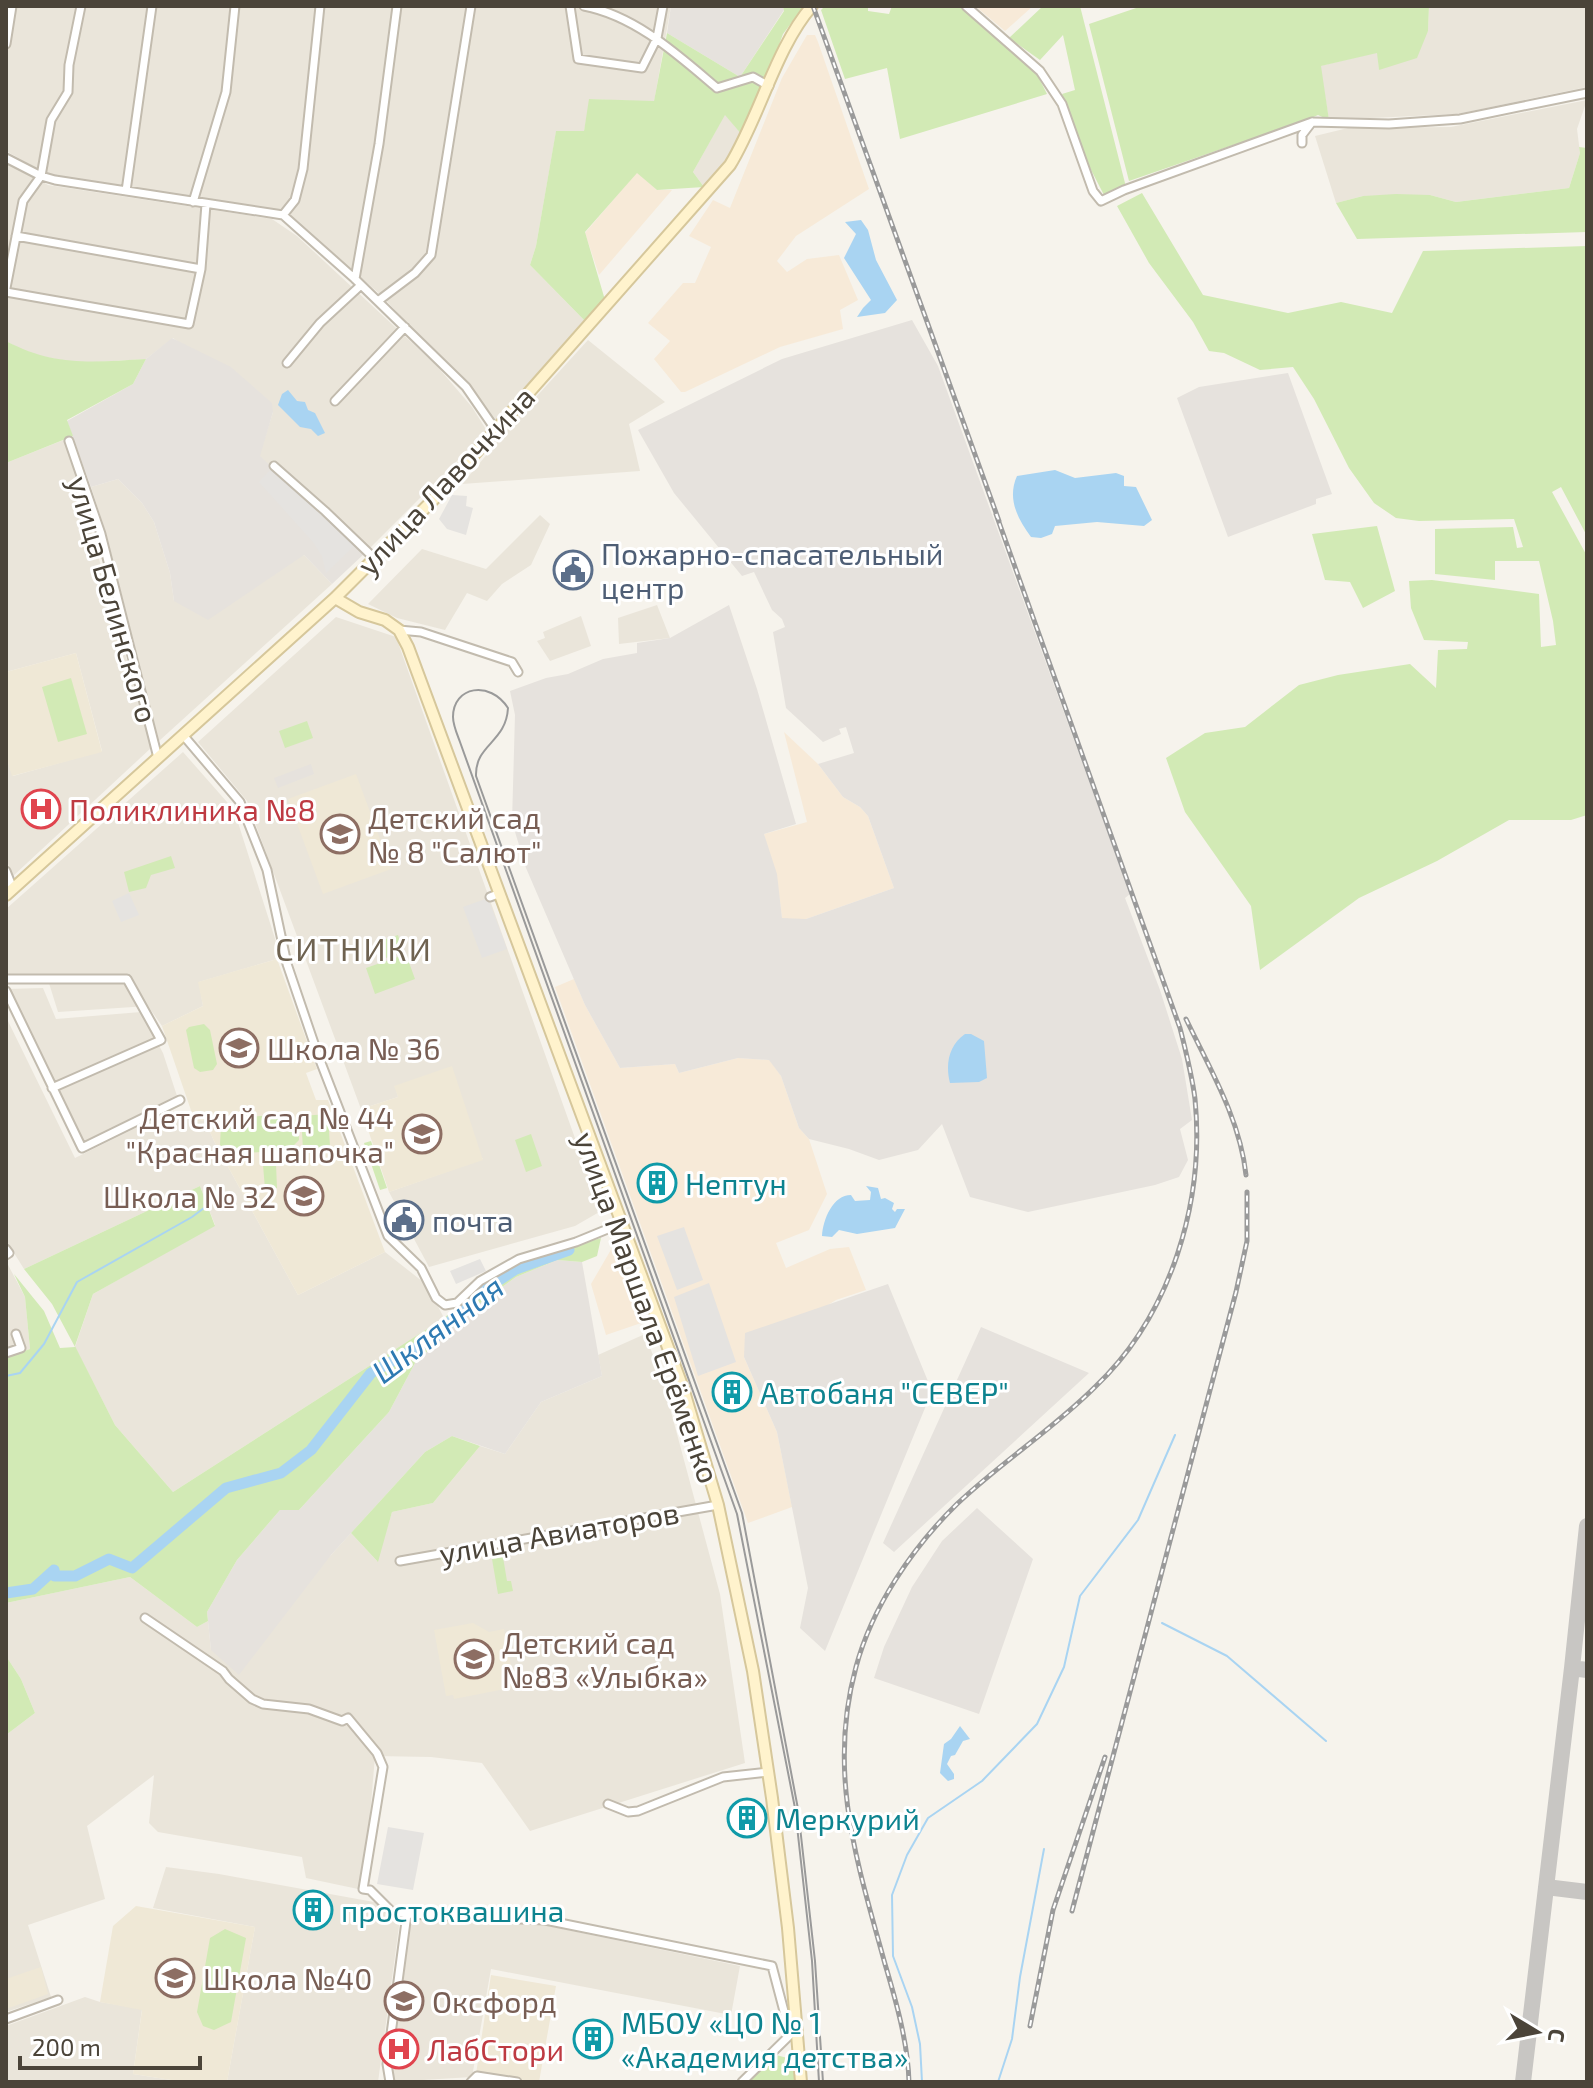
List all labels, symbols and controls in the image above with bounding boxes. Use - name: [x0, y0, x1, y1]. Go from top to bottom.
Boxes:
- street label: улица Лавочкина: [349, 379, 542, 582]
- street label: улица Белинского: [61, 471, 166, 727]
- place label: Пожарно-спасательный центр: [601, 535, 943, 605]
- public building icon: Пожарно-спасательный центр: [552, 549, 594, 591]
- hospital icon: Поликлиника №8: [20, 788, 62, 830]
- place label: Поликлиника №8: [69, 791, 316, 827]
- place label: Детский сад № 8 "Салют": [368, 799, 542, 869]
- school or university icon: Детский сад № 8 "Салют": [319, 813, 361, 855]
- district label: СИТНИКИ: [275, 929, 433, 967]
- school or university icon: Школа № 36: [218, 1027, 260, 1069]
- place label: Школа № 36: [267, 1030, 440, 1066]
- place label: Детский сад № 44 "Красная шапочка": [126, 1099, 394, 1169]
- school or university icon: Детский сад № 44 "Красная шапочка": [401, 1113, 443, 1155]
- street label: улица Маршала Ерёменко: [567, 1126, 728, 1488]
- building icon: Нептун: [636, 1162, 678, 1204]
- place label: Нептун: [685, 1165, 787, 1202]
- school or university icon: Школа № 32: [283, 1175, 325, 1217]
- place label: Школа № 32: [103, 1178, 276, 1214]
- public building icon: почта: [383, 1199, 425, 1241]
- place label: почта: [432, 1202, 514, 1238]
- water label: Шклянная: [364, 1266, 510, 1390]
- building icon: Автобаня "СЕВЕР": [711, 1371, 753, 1413]
- place label: Автобаня "СЕВЕР": [760, 1374, 1009, 1410]
- street label: улица Авиаторов: [436, 1493, 682, 1572]
- place label: Детский сад №83 «Улыбка»: [502, 1624, 708, 1694]
- school or university icon: Детский сад №83 «Улыбка»: [453, 1638, 495, 1680]
- building icon: Меркурий: [726, 1797, 768, 1839]
- place label: Меркурий: [775, 1800, 920, 1837]
- building icon: простоквашина: [292, 1889, 334, 1931]
- place label: простоквашина: [341, 1892, 564, 1928]
- school or university icon: Школа №40: [154, 1957, 196, 1999]
- place label: Школа №40: [203, 1960, 372, 1996]
- school or university icon: Оксфорд: [383, 1980, 425, 2022]
- place label: Оксфорд: [432, 1983, 557, 2019]
- north arrow: [1497, 1992, 1577, 2072]
- place label: МБОУ «ЦО № 1 «Академия детства»: [621, 2004, 908, 2074]
- building icon: МБОУ «ЦО № 1 «Академия детства»: [572, 2018, 614, 2060]
- scale bar: [20, 2020, 200, 2070]
- text: С: [1544, 2027, 1572, 2044]
- hospital icon: ЛабСтори: [378, 2028, 420, 2070]
- place label: ЛабСтори: [427, 2031, 564, 2067]
- text: 200 m: [32, 2032, 101, 2061]

